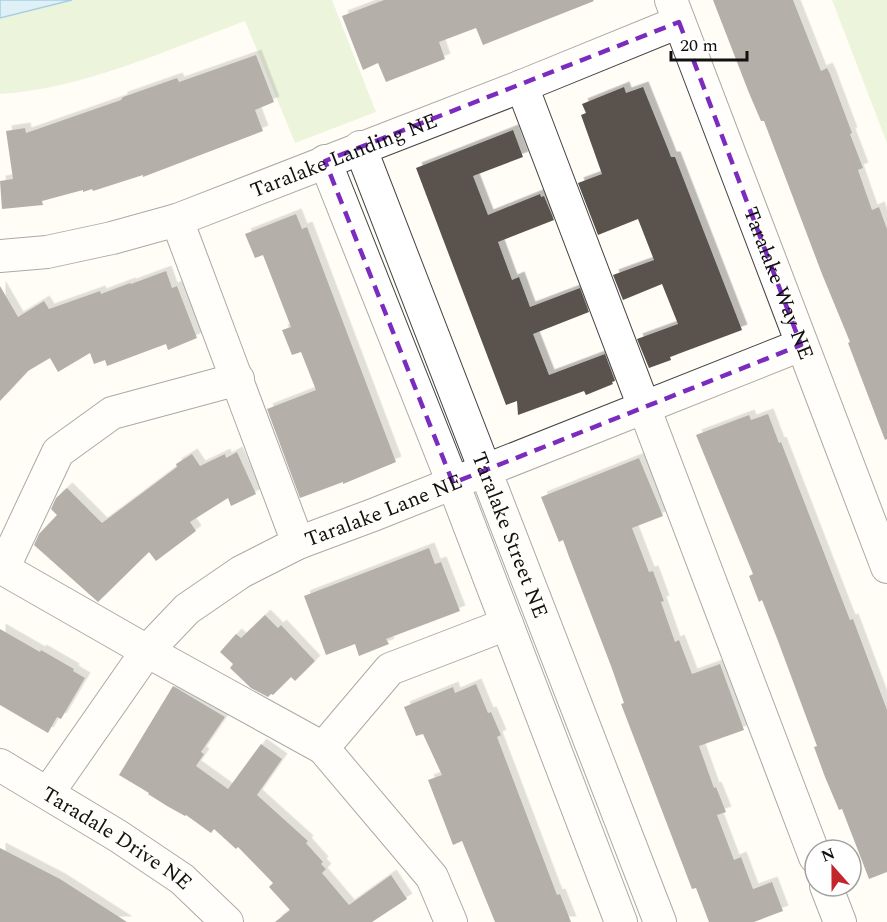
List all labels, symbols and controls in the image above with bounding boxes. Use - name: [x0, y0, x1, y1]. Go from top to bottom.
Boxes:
- scale bar: [671, 24, 748, 62]
- text: 20 m: [680, 32, 718, 59]
- street label: Taralake Landing NE: [246, 105, 443, 207]
- street label: Taralake Way NE: [734, 202, 822, 365]
- street label: Taralake Street NE: [463, 447, 556, 623]
- street label: Taralake Lane NE: [300, 466, 467, 556]
- street label: Taradale Drive NE: [35, 779, 199, 898]
- north arrow: [803, 838, 863, 898]
- text: N: [818, 841, 838, 868]

